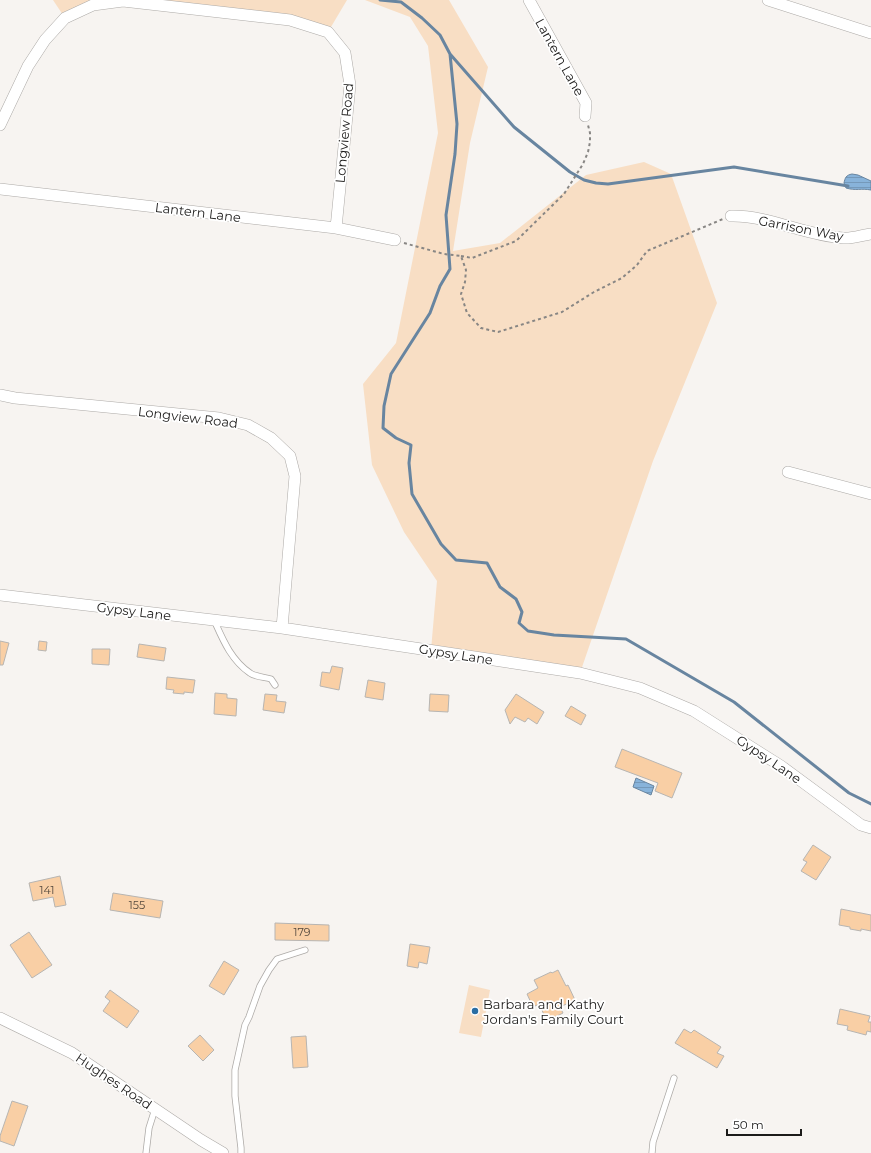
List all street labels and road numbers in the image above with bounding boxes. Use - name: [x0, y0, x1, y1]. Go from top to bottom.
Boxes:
- street label: Lantern Lane: [532, 15, 588, 99]
- street label: Longview Road: [332, 82, 356, 184]
- street label: Lantern Lane: [154, 199, 242, 225]
- street label: Garrison Way: [757, 212, 846, 244]
- street label: Longview Road: [137, 403, 239, 431]
- street label: Gypsy Lane: [96, 599, 172, 624]
- street label: Gypsy Lane: [418, 640, 494, 668]
- street label: Gypsy Lane: [734, 731, 805, 787]
- street label: Hughes Road: [73, 1050, 155, 1112]

